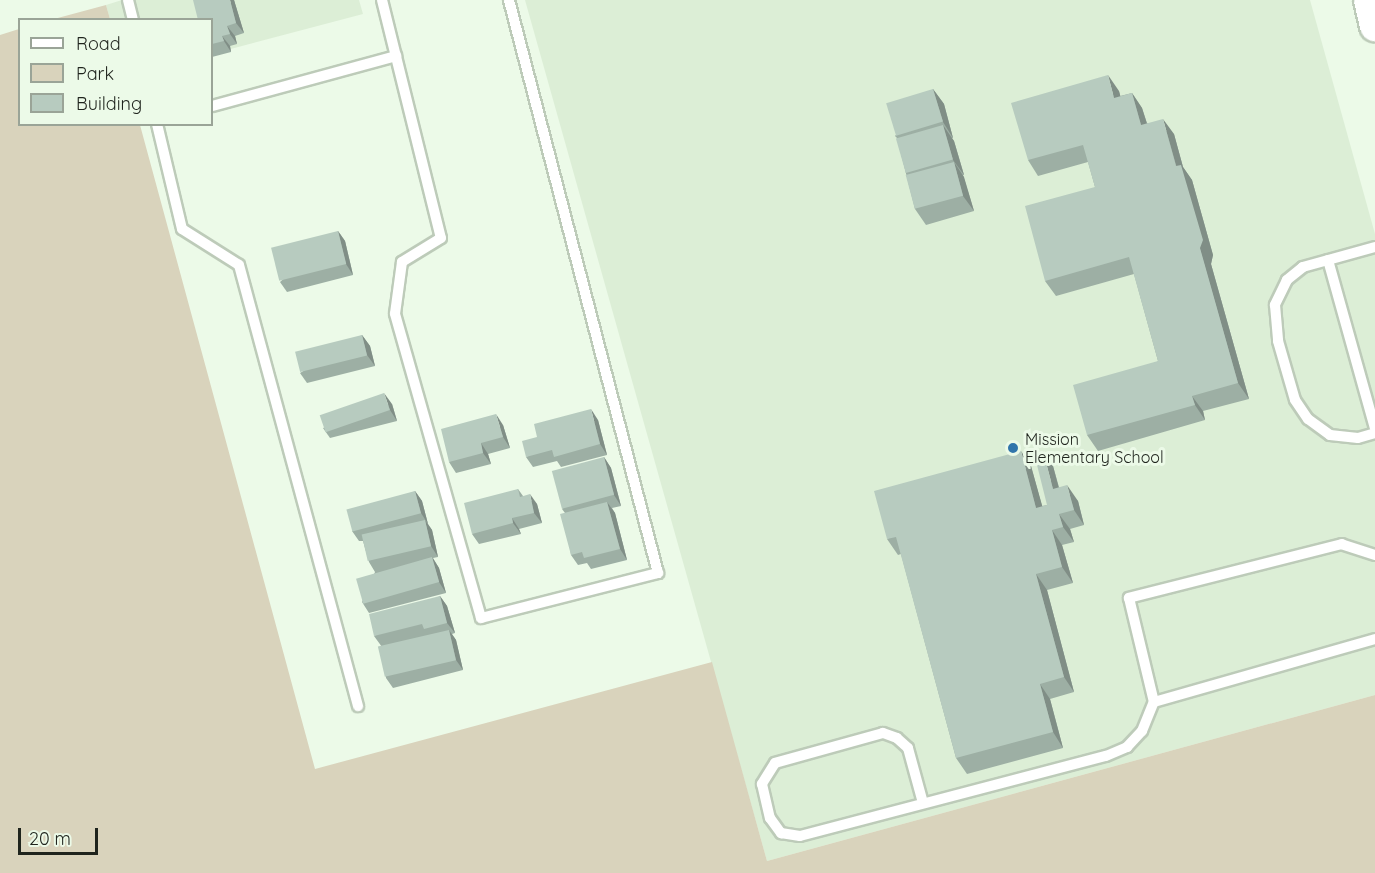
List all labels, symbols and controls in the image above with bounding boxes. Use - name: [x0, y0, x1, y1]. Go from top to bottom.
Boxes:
- legend: [18, 18, 213, 126]
- text: Road: [76, 32, 121, 55]
- text: Park: [76, 62, 114, 85]
- text: Building: [76, 92, 142, 115]
- place label: Mission Elementary School: [1025, 429, 1164, 467]
- marker: Mission Elementary School: [1006, 441, 1020, 455]
- scale bar: [21, 816, 100, 854]
- text: 20 m: [29, 827, 71, 850]

